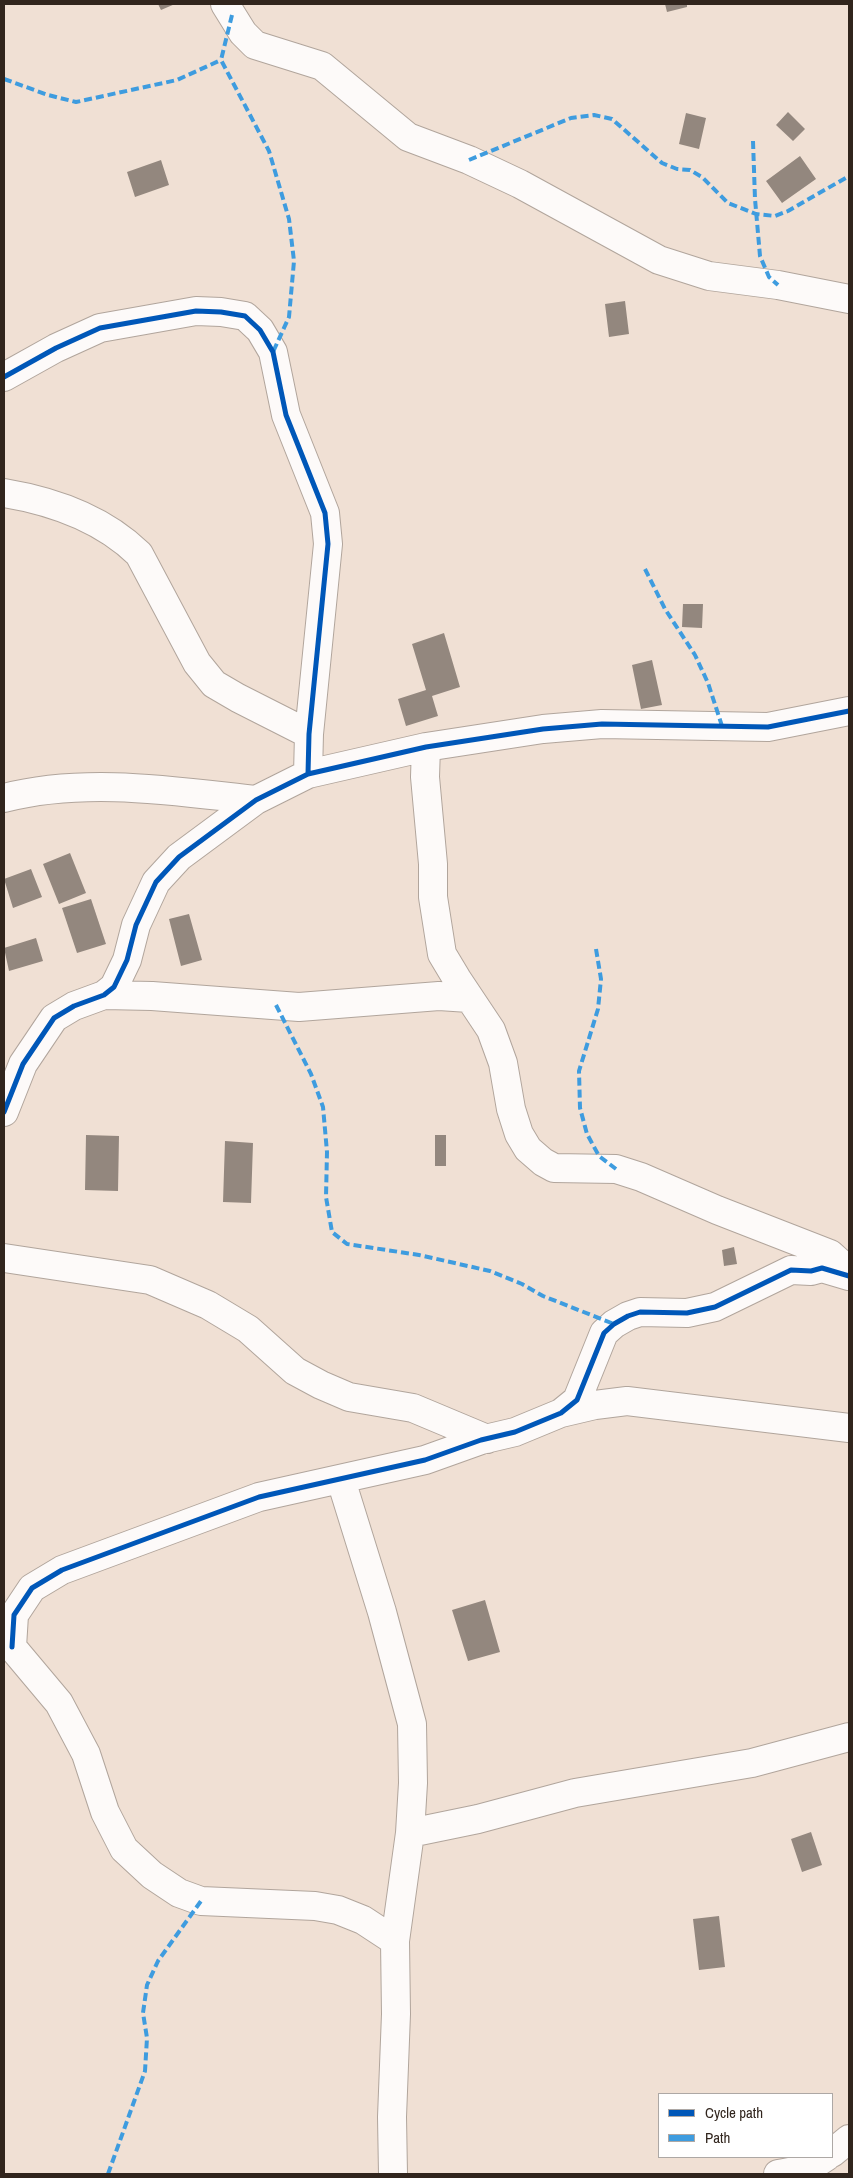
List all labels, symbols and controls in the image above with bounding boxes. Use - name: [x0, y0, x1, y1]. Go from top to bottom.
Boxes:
- legend: [658, 2093, 833, 2158]
- text: Cycle path: [705, 2102, 763, 2123]
- text: Path: [705, 2127, 730, 2148]

